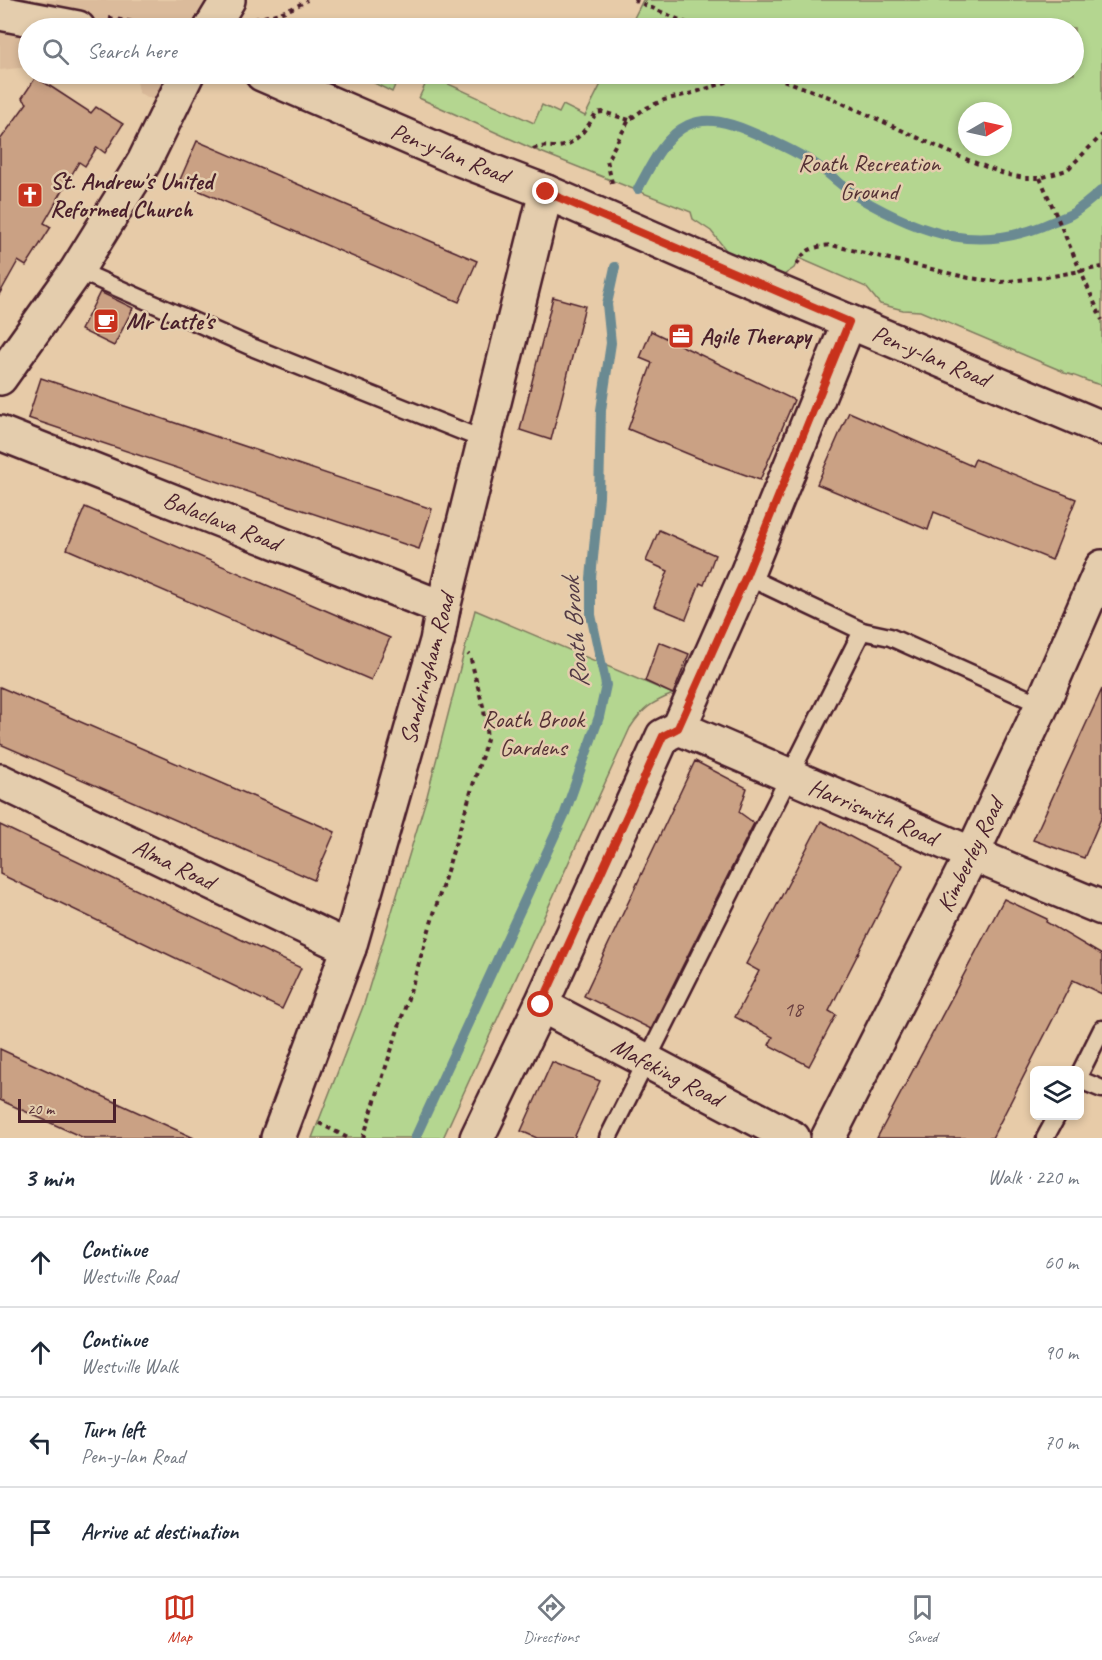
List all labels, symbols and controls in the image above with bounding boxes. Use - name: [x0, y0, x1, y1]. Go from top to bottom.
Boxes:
- search box: [18, 18, 1084, 84]
- icon: search: [39, 35, 72, 68]
- text: Search here: [87, 37, 177, 65]
- north arrow: [958, 102, 1012, 156]
- street label: Pen-y-lan Road: [387, 116, 517, 192]
- park label: Roath Recreation Ground: [798, 148, 941, 206]
- place label: St. Andrew's United Reformed Church: [50, 166, 217, 224]
- route end: [532, 178, 558, 204]
- church icon: St. Andrew's United Reformed Church: [15, 180, 45, 210]
- cafe icon: Mr Latte's: [91, 306, 121, 336]
- place label: Mr Latte's: [126, 306, 217, 336]
- street label: Pen-y-lan Road: [868, 318, 998, 396]
- office icon: Agile Therapy: [666, 321, 696, 351]
- place label: Agile Therapy: [700, 321, 813, 351]
- street label: Balaclava Road: [159, 484, 288, 559]
- water label: Roath Brook: [553, 572, 596, 689]
- street label: Sandringham Road: [392, 587, 462, 748]
- park label: Roath Brook Gardens: [482, 704, 586, 762]
- street label: Harrismith Road: [804, 771, 945, 854]
- street label: Kimberley Road: [930, 790, 1012, 917]
- street label: Alma Road: [128, 831, 223, 898]
- route start: [527, 991, 553, 1017]
- house number: 18: [784, 996, 805, 1022]
- street label: Mafeking Road: [606, 1030, 731, 1115]
- map controls: [1030, 1066, 1084, 1120]
- button: layers: [1030, 1066, 1084, 1120]
- scale bar: [18, 1096, 116, 1124]
- text: 20 m: [27, 1099, 54, 1119]
- text: 3 min: [24, 1161, 74, 1194]
- text: Walk · 220 m: [988, 1165, 1078, 1190]
- text: Continue: [81, 1236, 147, 1264]
- icon: ahead: [24, 1246, 57, 1279]
- text: 60 m: [1044, 1250, 1078, 1275]
- text: Westville Road: [81, 1264, 177, 1289]
- text: Continue: [81, 1326, 147, 1354]
- icon: ahead: [24, 1336, 57, 1369]
- text: 90 m: [1044, 1340, 1078, 1365]
- text: Westville Walk: [81, 1354, 178, 1379]
- text: Turn left: [81, 1416, 145, 1444]
- icon: left: [24, 1426, 57, 1459]
- text: 70 m: [1044, 1430, 1078, 1455]
- text: Pen-y-lan Road: [81, 1444, 185, 1469]
- icon: arrive: [24, 1516, 57, 1549]
- text: Arrive at destination: [81, 1518, 238, 1546]
- tab: Map: [163, 1591, 196, 1647]
- tab: Directions: [523, 1591, 579, 1647]
- tab: Saved: [906, 1591, 939, 1647]

